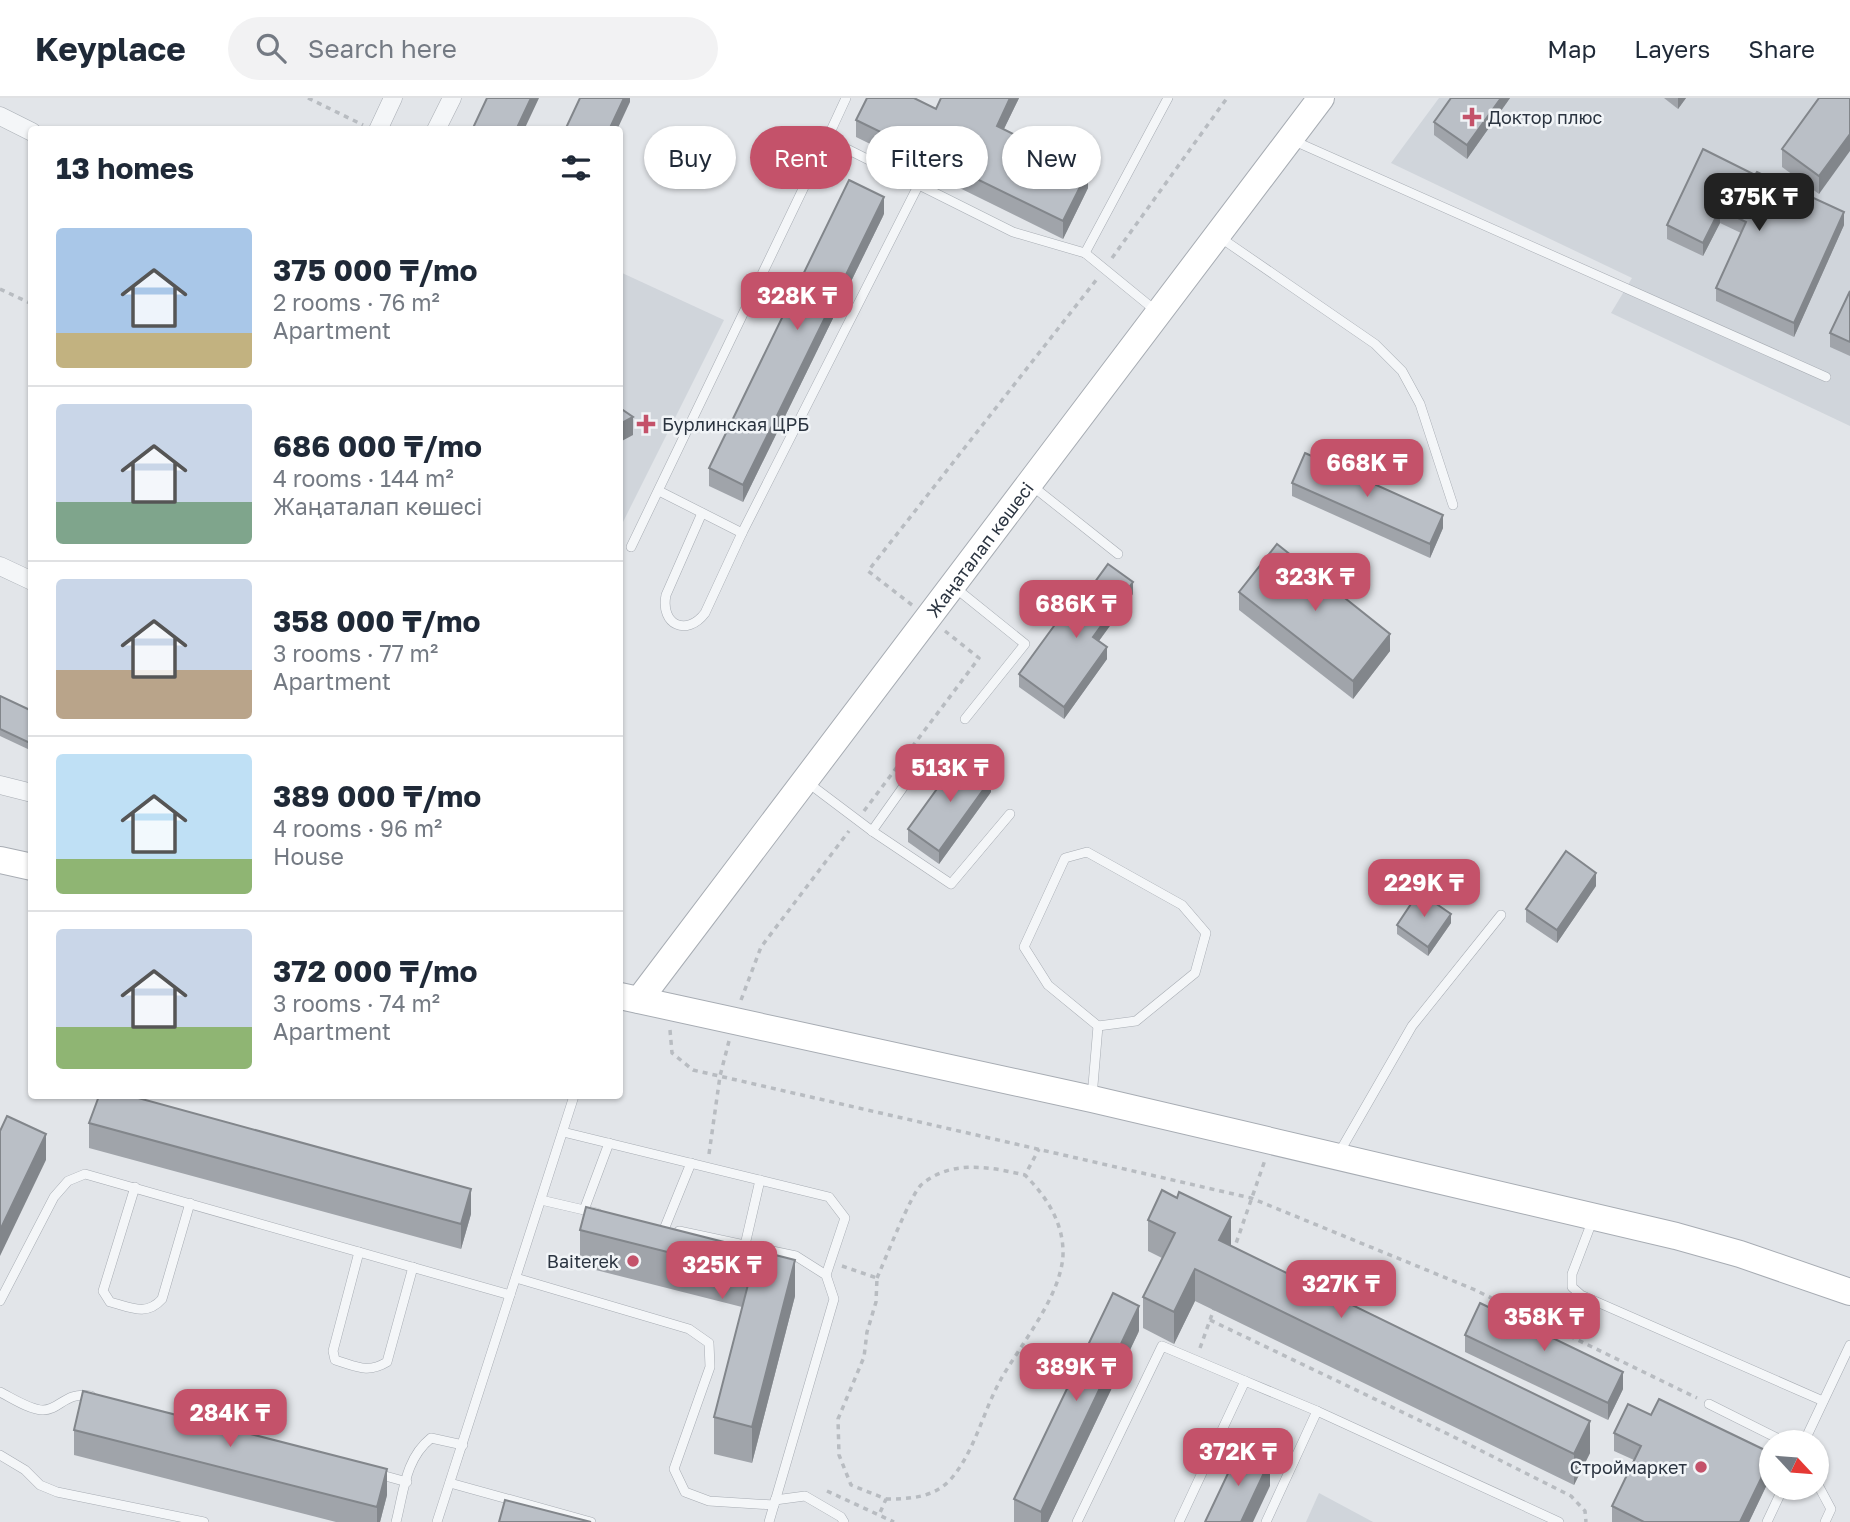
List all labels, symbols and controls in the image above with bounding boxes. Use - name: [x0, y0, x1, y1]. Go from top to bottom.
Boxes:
- search box: [228, 17, 718, 80]
- text: Keyplace: [35, 29, 186, 68]
- icon: search: [252, 29, 290, 67]
- text: Search here: [308, 33, 457, 64]
- text: Map: [1547, 34, 1596, 63]
- text: Layers: [1634, 34, 1710, 63]
- text: Share: [1748, 34, 1815, 63]
- place label: Доктор плюс: [1488, 106, 1602, 128]
- marker: Доктор плюс: [1462, 107, 1482, 127]
- chip: Buy: [644, 126, 736, 189]
- chip: Rent: [750, 126, 852, 189]
- chip: Filters: [866, 126, 988, 189]
- chip: New: [1002, 126, 1101, 189]
- icon: filters: [557, 149, 595, 187]
- text: 13 homes: [56, 150, 194, 186]
- pin: 375K ₸: [1702, 174, 1816, 233]
- text: 375K ₸: [1720, 182, 1798, 210]
- text: 375 000 ₸/mo: [273, 252, 478, 288]
- icon: home: [112, 256, 196, 340]
- pin: 328K ₸: [740, 272, 854, 332]
- text: 328K ₸: [757, 281, 837, 309]
- text: 2 rooms · 76 m²: [273, 288, 440, 316]
- text: Apartment: [273, 316, 391, 344]
- place label: Бурлинская ЦРБ: [662, 413, 809, 435]
- marker: Бурлинская ЦРБ: [636, 414, 656, 434]
- text: 686 000 ₸/mo: [273, 428, 482, 464]
- icon: home: [112, 432, 196, 516]
- pin: 668K ₸: [1310, 440, 1424, 499]
- text: 668K ₸: [1326, 448, 1408, 476]
- text: 4 rooms · 144 m²: [273, 464, 454, 492]
- street label: Жаңаталап көшесі: [922, 477, 1038, 621]
- text: Жаңаталап көшесі: [273, 492, 482, 520]
- pin: 323K ₸: [1258, 554, 1372, 613]
- text: 323K ₸: [1275, 562, 1355, 590]
- pin: 686K ₸: [1019, 580, 1133, 640]
- text: 686K ₸: [1035, 589, 1117, 617]
- text: 358 000 ₸/mo: [273, 603, 480, 639]
- icon: home: [112, 607, 196, 691]
- text: 3 rooms · 77 m²: [273, 639, 438, 667]
- text: Apartment: [273, 667, 391, 695]
- pin: 513K ₸: [893, 744, 1007, 804]
- text: 513K ₸: [911, 753, 989, 781]
- text: 389 000 ₸/mo: [273, 778, 481, 814]
- icon: home: [112, 782, 196, 866]
- text: 4 rooms · 96 m²: [273, 814, 442, 842]
- text: House: [273, 842, 344, 870]
- pin: 229K ₸: [1367, 860, 1481, 919]
- text: 229K ₸: [1384, 868, 1464, 896]
- text: 372 000 ₸/mo: [273, 953, 478, 989]
- icon: home: [112, 957, 196, 1041]
- text: 3 rooms · 74 m²: [273, 989, 440, 1017]
- text: Apartment: [273, 1017, 391, 1045]
- pin: 325K ₸: [665, 1242, 779, 1301]
- place label: Baiterek: [547, 1250, 619, 1272]
- text: 325K ₸: [682, 1250, 762, 1278]
- marker: Baiterek: [625, 1253, 641, 1269]
- pin: 327K ₸: [1284, 1260, 1398, 1320]
- text: 327K ₸: [1302, 1269, 1380, 1297]
- pin: 358K ₸: [1487, 1294, 1601, 1353]
- text: 358K ₸: [1504, 1302, 1584, 1330]
- pin: 389K ₸: [1019, 1344, 1133, 1403]
- text: 389K ₸: [1036, 1352, 1116, 1380]
- pin: 284K ₸: [173, 1390, 287, 1449]
- text: 284K ₸: [190, 1398, 270, 1426]
- pin: 372K ₸: [1181, 1428, 1295, 1488]
- north arrow: [1759, 1430, 1829, 1500]
- map controls: [1759, 1430, 1829, 1500]
- text: 372K ₸: [1199, 1437, 1277, 1465]
- place label: Строймаркет: [1570, 1456, 1687, 1478]
- marker: Строймаркет: [1693, 1459, 1709, 1475]

